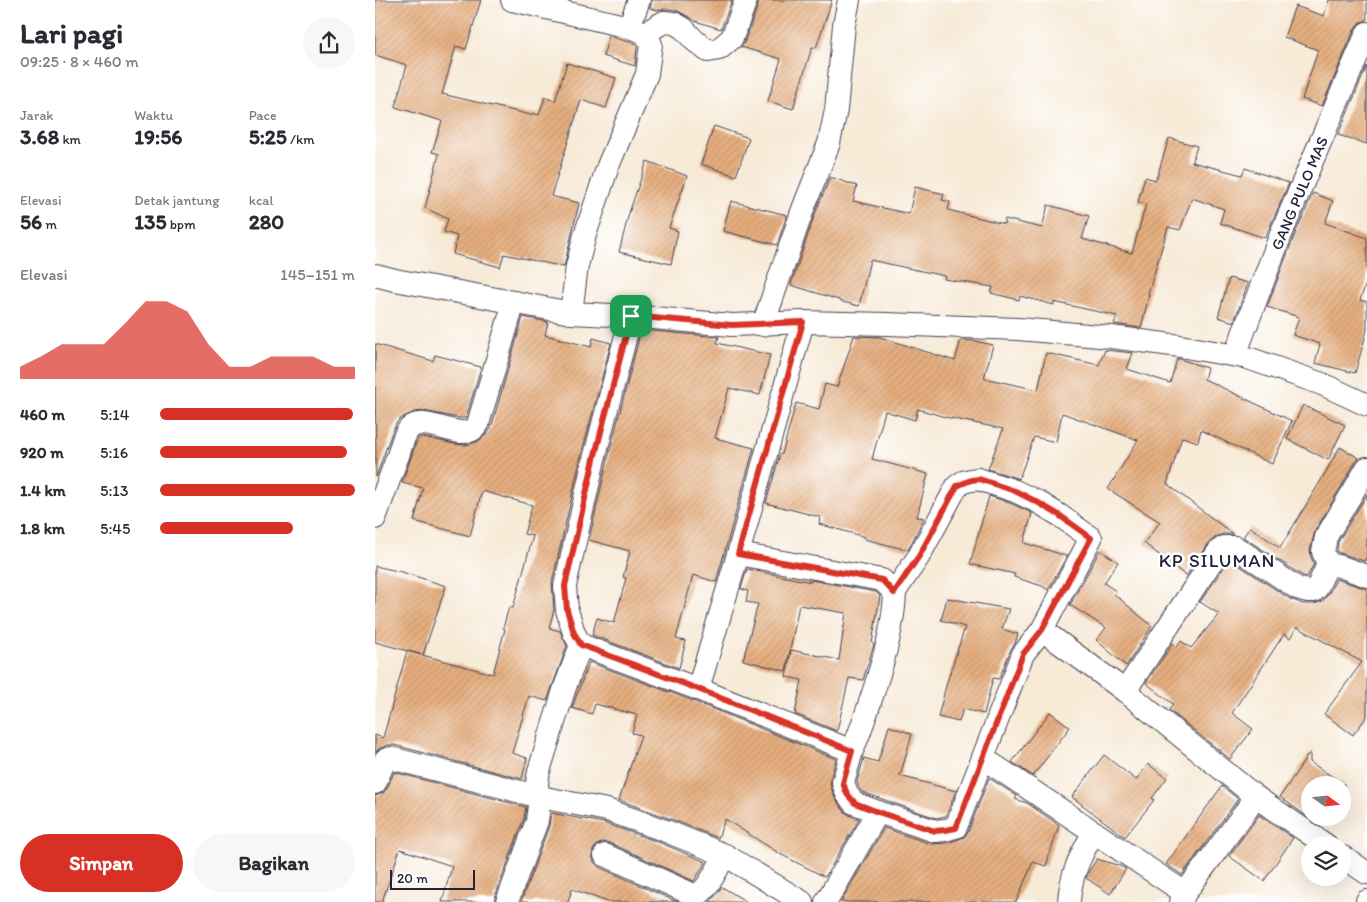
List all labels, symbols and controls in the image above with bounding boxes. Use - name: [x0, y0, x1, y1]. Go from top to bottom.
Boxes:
- text: Lari pagi: [20, 16, 123, 50]
- button: share: [303, 17, 355, 69]
- text: 09:25 · 8 × 460 m: [20, 52, 139, 71]
- text: Jarak: [20, 107, 53, 124]
- text: Waktu: [134, 107, 173, 124]
- text: Pace: [249, 107, 277, 124]
- text: 3.68: [20, 124, 59, 149]
- text: 19:56: [134, 124, 182, 149]
- text: 5:25: [249, 124, 287, 149]
- text: km: [59, 131, 81, 148]
- text: /km: [287, 131, 314, 148]
- street label: GANG PULO MAS: [1267, 134, 1332, 253]
- text: Elevasi: [20, 192, 62, 209]
- text: Detak jantung: [134, 192, 219, 209]
- text: kcal: [249, 192, 274, 209]
- text: 56: [20, 209, 42, 234]
- text: 135: [134, 209, 167, 234]
- text: 280: [249, 209, 284, 234]
- text: m: [42, 216, 57, 233]
- text: bpm: [167, 216, 196, 233]
- text: Elevasi: [20, 265, 68, 284]
- text: 145–151 m: [280, 265, 355, 284]
- pin: [610, 295, 652, 337]
- icon: arrive: [617, 302, 645, 330]
- text: 460 m: [20, 405, 65, 424]
- text: 5:14: [100, 405, 129, 424]
- text: 920 m: [20, 443, 64, 462]
- text: 5:16: [100, 443, 128, 462]
- text: 1.4 km: [20, 481, 66, 500]
- text: 5:13: [100, 481, 128, 500]
- text: 1.8 km: [20, 519, 65, 538]
- text: 5:45: [100, 519, 130, 538]
- district label: KP SILUMAN: [1159, 549, 1275, 572]
- north arrow: [1301, 776, 1351, 826]
- map controls: [1301, 776, 1351, 886]
- button: Simpan: [20, 834, 183, 892]
- button: Bagikan: [193, 834, 355, 892]
- button: layers: [1301, 836, 1351, 886]
- scale bar: [390, 867, 475, 890]
- text: 20 m: [397, 870, 428, 887]

